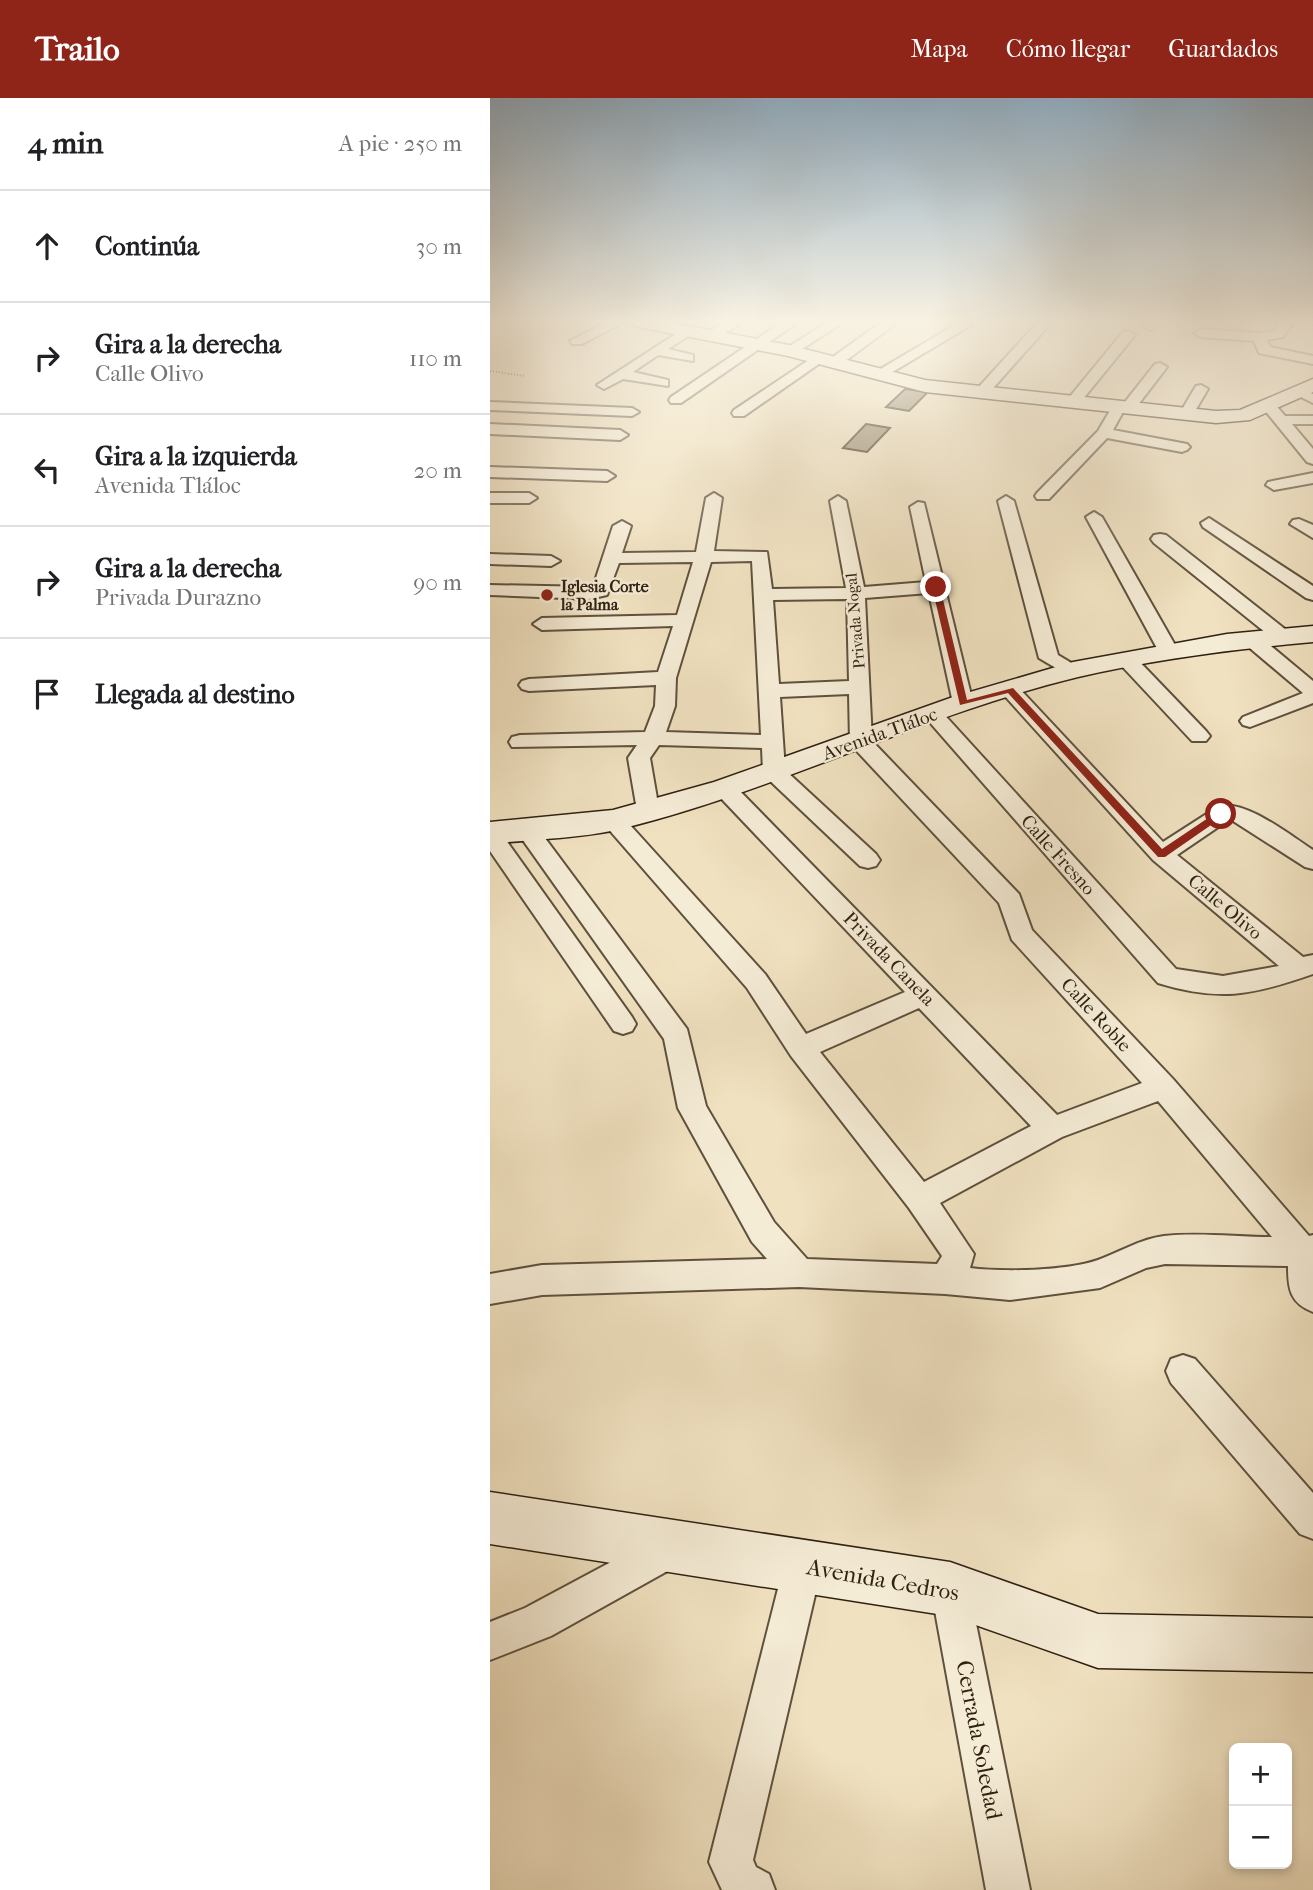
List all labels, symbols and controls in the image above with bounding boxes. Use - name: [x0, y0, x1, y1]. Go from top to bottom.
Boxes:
- text: Trailo: [35, 30, 120, 69]
- text: Mapa: [910, 35, 968, 63]
- text: Cómo llegar: [1006, 35, 1130, 63]
- text: Guardados: [1168, 35, 1278, 63]
- text: 4 min: [28, 126, 103, 161]
- text: A pie · 250 m: [339, 130, 462, 157]
- icon: ahead: [28, 227, 66, 265]
- text: Continúa: [95, 231, 199, 262]
- text: 30 m: [416, 233, 462, 260]
- text: Gira a la derecha: [95, 329, 281, 360]
- icon: right: [28, 339, 66, 377]
- text: 110 m: [409, 345, 462, 372]
- text: Calle Olivo: [95, 360, 204, 387]
- text: Gira a la izquierda: [95, 441, 297, 472]
- icon: left: [28, 451, 66, 489]
- text: 20 m: [413, 457, 462, 484]
- text: Avenida Tláloc: [95, 472, 241, 499]
- text: Gira a la derecha: [95, 553, 281, 584]
- icon: right: [28, 563, 66, 601]
- text: 90 m: [413, 569, 462, 596]
- route end: [920, 571, 951, 602]
- street label: Privada Nogal: [841, 572, 869, 670]
- place label: Iglesia Corte la Palma: [560, 577, 649, 614]
- text: Privada Durazno: [95, 584, 261, 611]
- marker: Iglesia Corte la Palma: [539, 587, 555, 603]
- icon: arrive: [28, 675, 66, 713]
- text: Llegada al destino: [95, 679, 295, 710]
- street label: Avenida Tláloc: [819, 703, 940, 765]
- route start: [1205, 798, 1236, 829]
- street label: Calle Fresno: [1016, 810, 1100, 900]
- street label: Calle Olivo: [1184, 870, 1267, 945]
- street label: Privada Canela: [839, 907, 939, 1011]
- street label: Calle Roble: [1056, 974, 1136, 1056]
- street label: Avenida Cedros: [804, 1553, 961, 1607]
- street label: Cerrada Soledad: [950, 1658, 1008, 1822]
- map controls: [1229, 1743, 1292, 1869]
- button: +: [1229, 1743, 1292, 1806]
- button: −: [1229, 1806, 1292, 1869]

